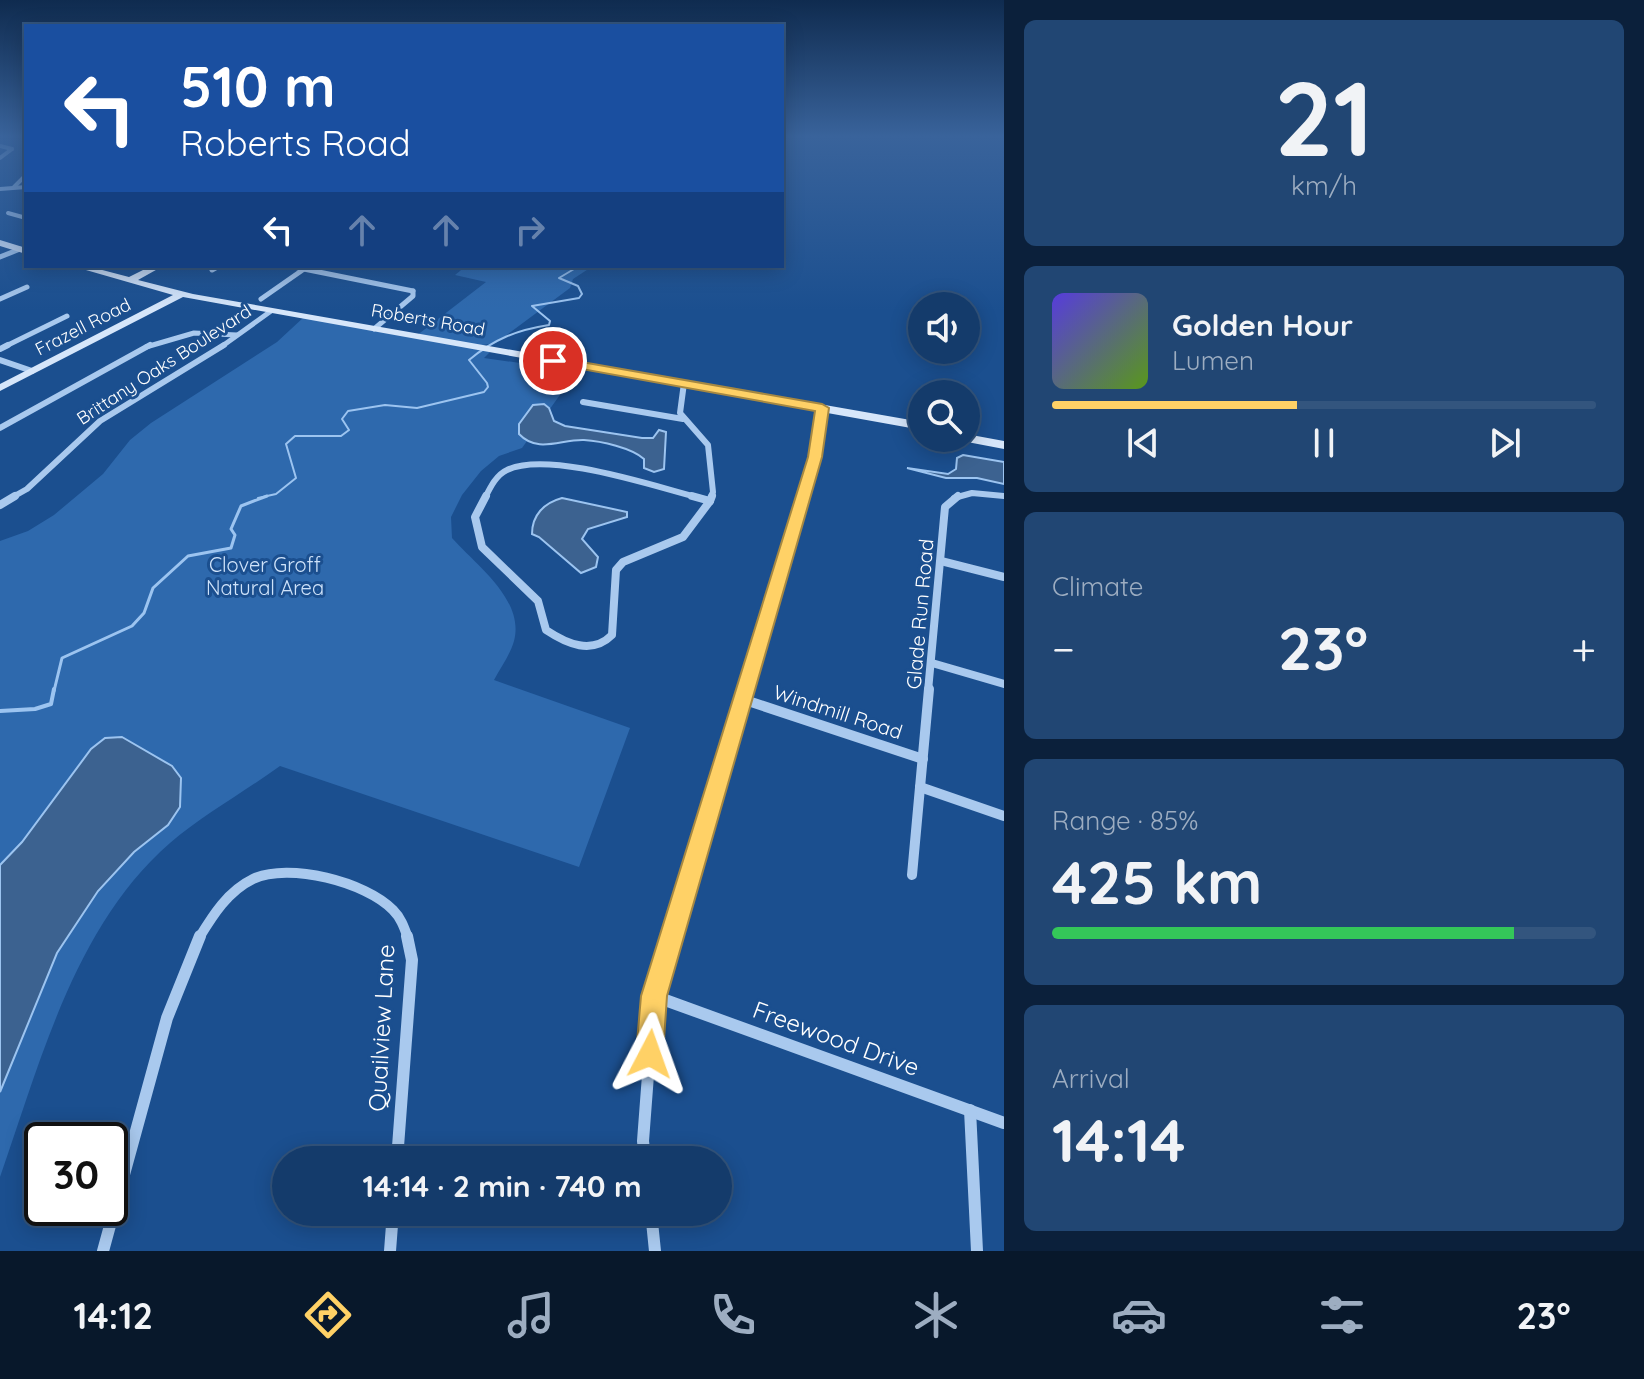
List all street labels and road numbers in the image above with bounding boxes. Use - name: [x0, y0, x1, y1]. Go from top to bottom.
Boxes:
- street label: Frazell Road: [31, 293, 134, 360]
- street label: Roberts Road: [369, 298, 487, 341]
- street label: Brittany Oaks Boulevard: [72, 300, 255, 430]
- street label: Glade Run Road: [900, 538, 939, 690]
- street label: Windmill Road: [771, 679, 906, 744]
- street label: Quailview Lane: [362, 943, 400, 1112]
- street label: Freewood Drive: [749, 994, 924, 1082]

